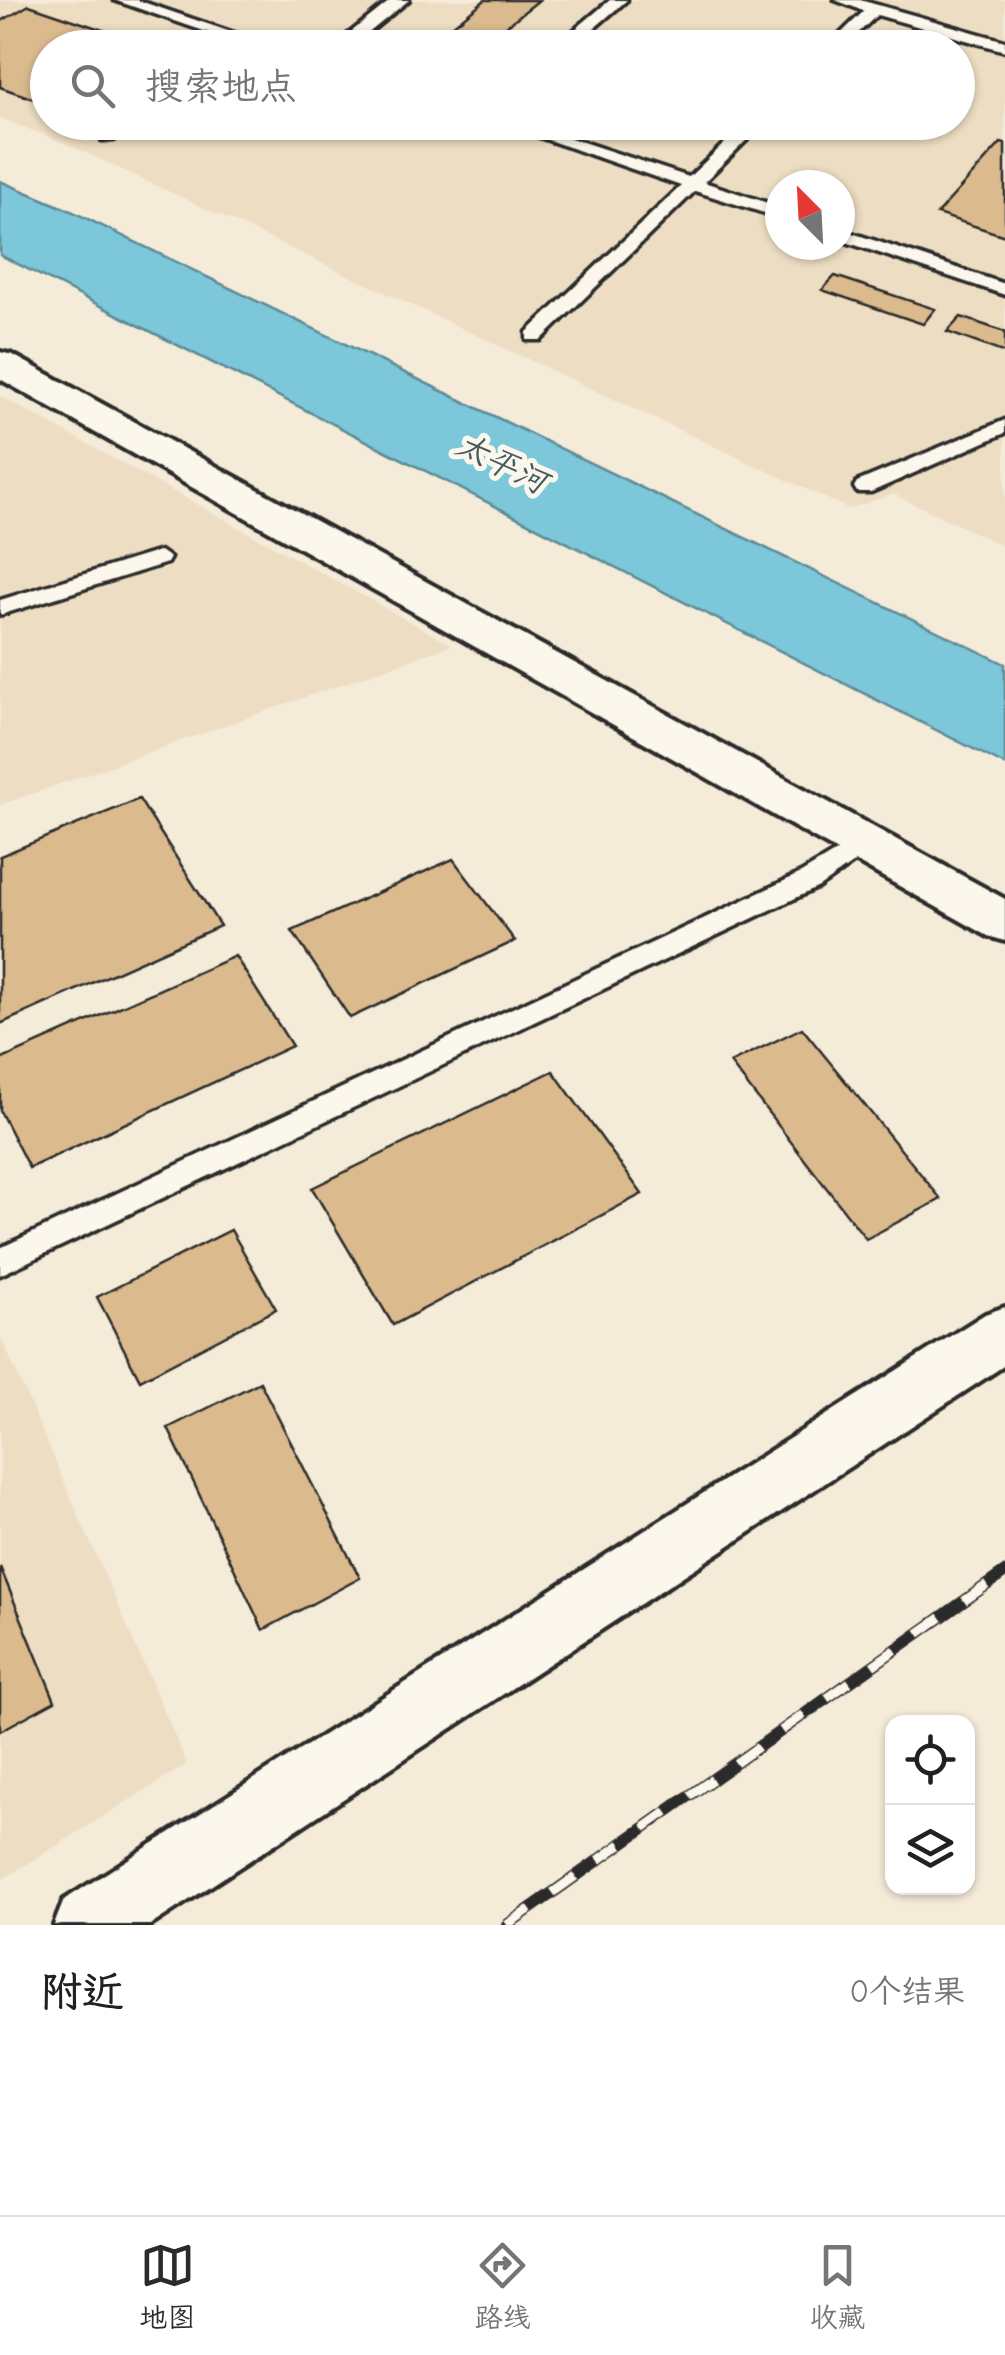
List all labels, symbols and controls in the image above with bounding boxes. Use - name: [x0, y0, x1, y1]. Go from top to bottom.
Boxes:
- search box: [30, 30, 975, 140]
- icon: search: [65, 58, 120, 113]
- text: 搜索地点: [145, 65, 297, 109]
- north arrow: [765, 170, 855, 260]
- water label: 太平河: [451, 426, 558, 503]
- map controls: [885, 1715, 975, 1895]
- button: locate: [885, 1715, 975, 1805]
- button: layers: [885, 1805, 975, 1895]
- text: 附近: [40, 1968, 124, 2017]
- text: 0个结果: [850, 1973, 965, 2010]
- tab: 地图: [139, 2238, 196, 2335]
- tab: 路线: [474, 2238, 531, 2335]
- tab: 收藏: [809, 2238, 866, 2335]

